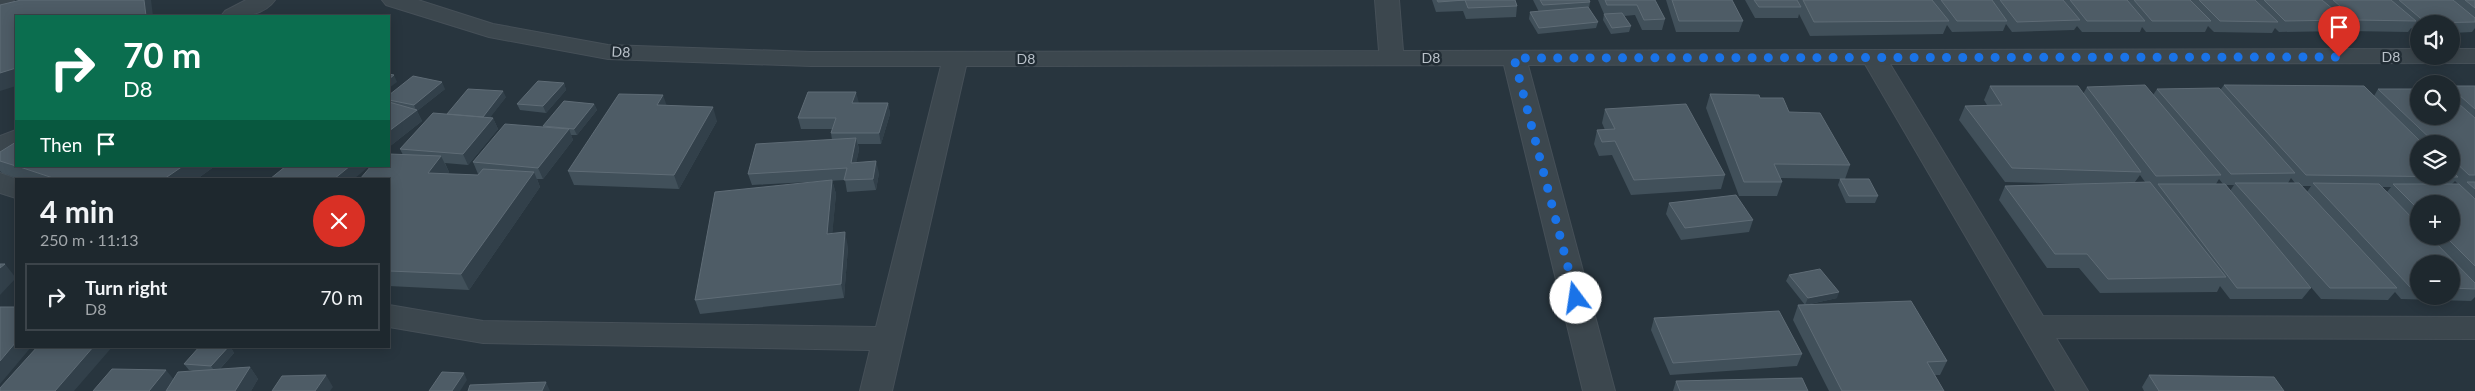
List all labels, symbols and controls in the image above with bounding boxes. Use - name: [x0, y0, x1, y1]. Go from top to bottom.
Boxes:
- pin: [2318, 6, 2360, 57]
- icon: arrive: [2325, 13, 2353, 41]
- map controls: [2410, 15, 2460, 305]
- button: sound: [2410, 15, 2460, 65]
- text: 70 m: [123, 33, 201, 75]
- icon: right: [40, 35, 105, 100]
- street label: D8: [611, 43, 631, 60]
- street label: D8: [2382, 48, 2400, 65]
- street label: D8: [1422, 49, 1440, 66]
- street label: D8: [1017, 50, 1035, 67]
- text: D8: [123, 75, 153, 102]
- button: search: [2410, 75, 2460, 125]
- icon: arrive: [92, 130, 120, 158]
- text: Then: [40, 133, 82, 156]
- button: layers: [2410, 135, 2460, 185]
- text: 4 min: [40, 193, 114, 229]
- button: close: [313, 195, 365, 247]
- button: +: [2410, 195, 2460, 245]
- text: 250 m · 11:13: [40, 230, 139, 249]
- button: −: [2410, 255, 2460, 305]
- position arrow: [1549, 271, 1601, 323]
- text: Turn right: [85, 276, 167, 299]
- icon: right: [42, 283, 70, 311]
- text: 70 m: [320, 286, 363, 309]
- text: D8: [85, 299, 106, 318]

